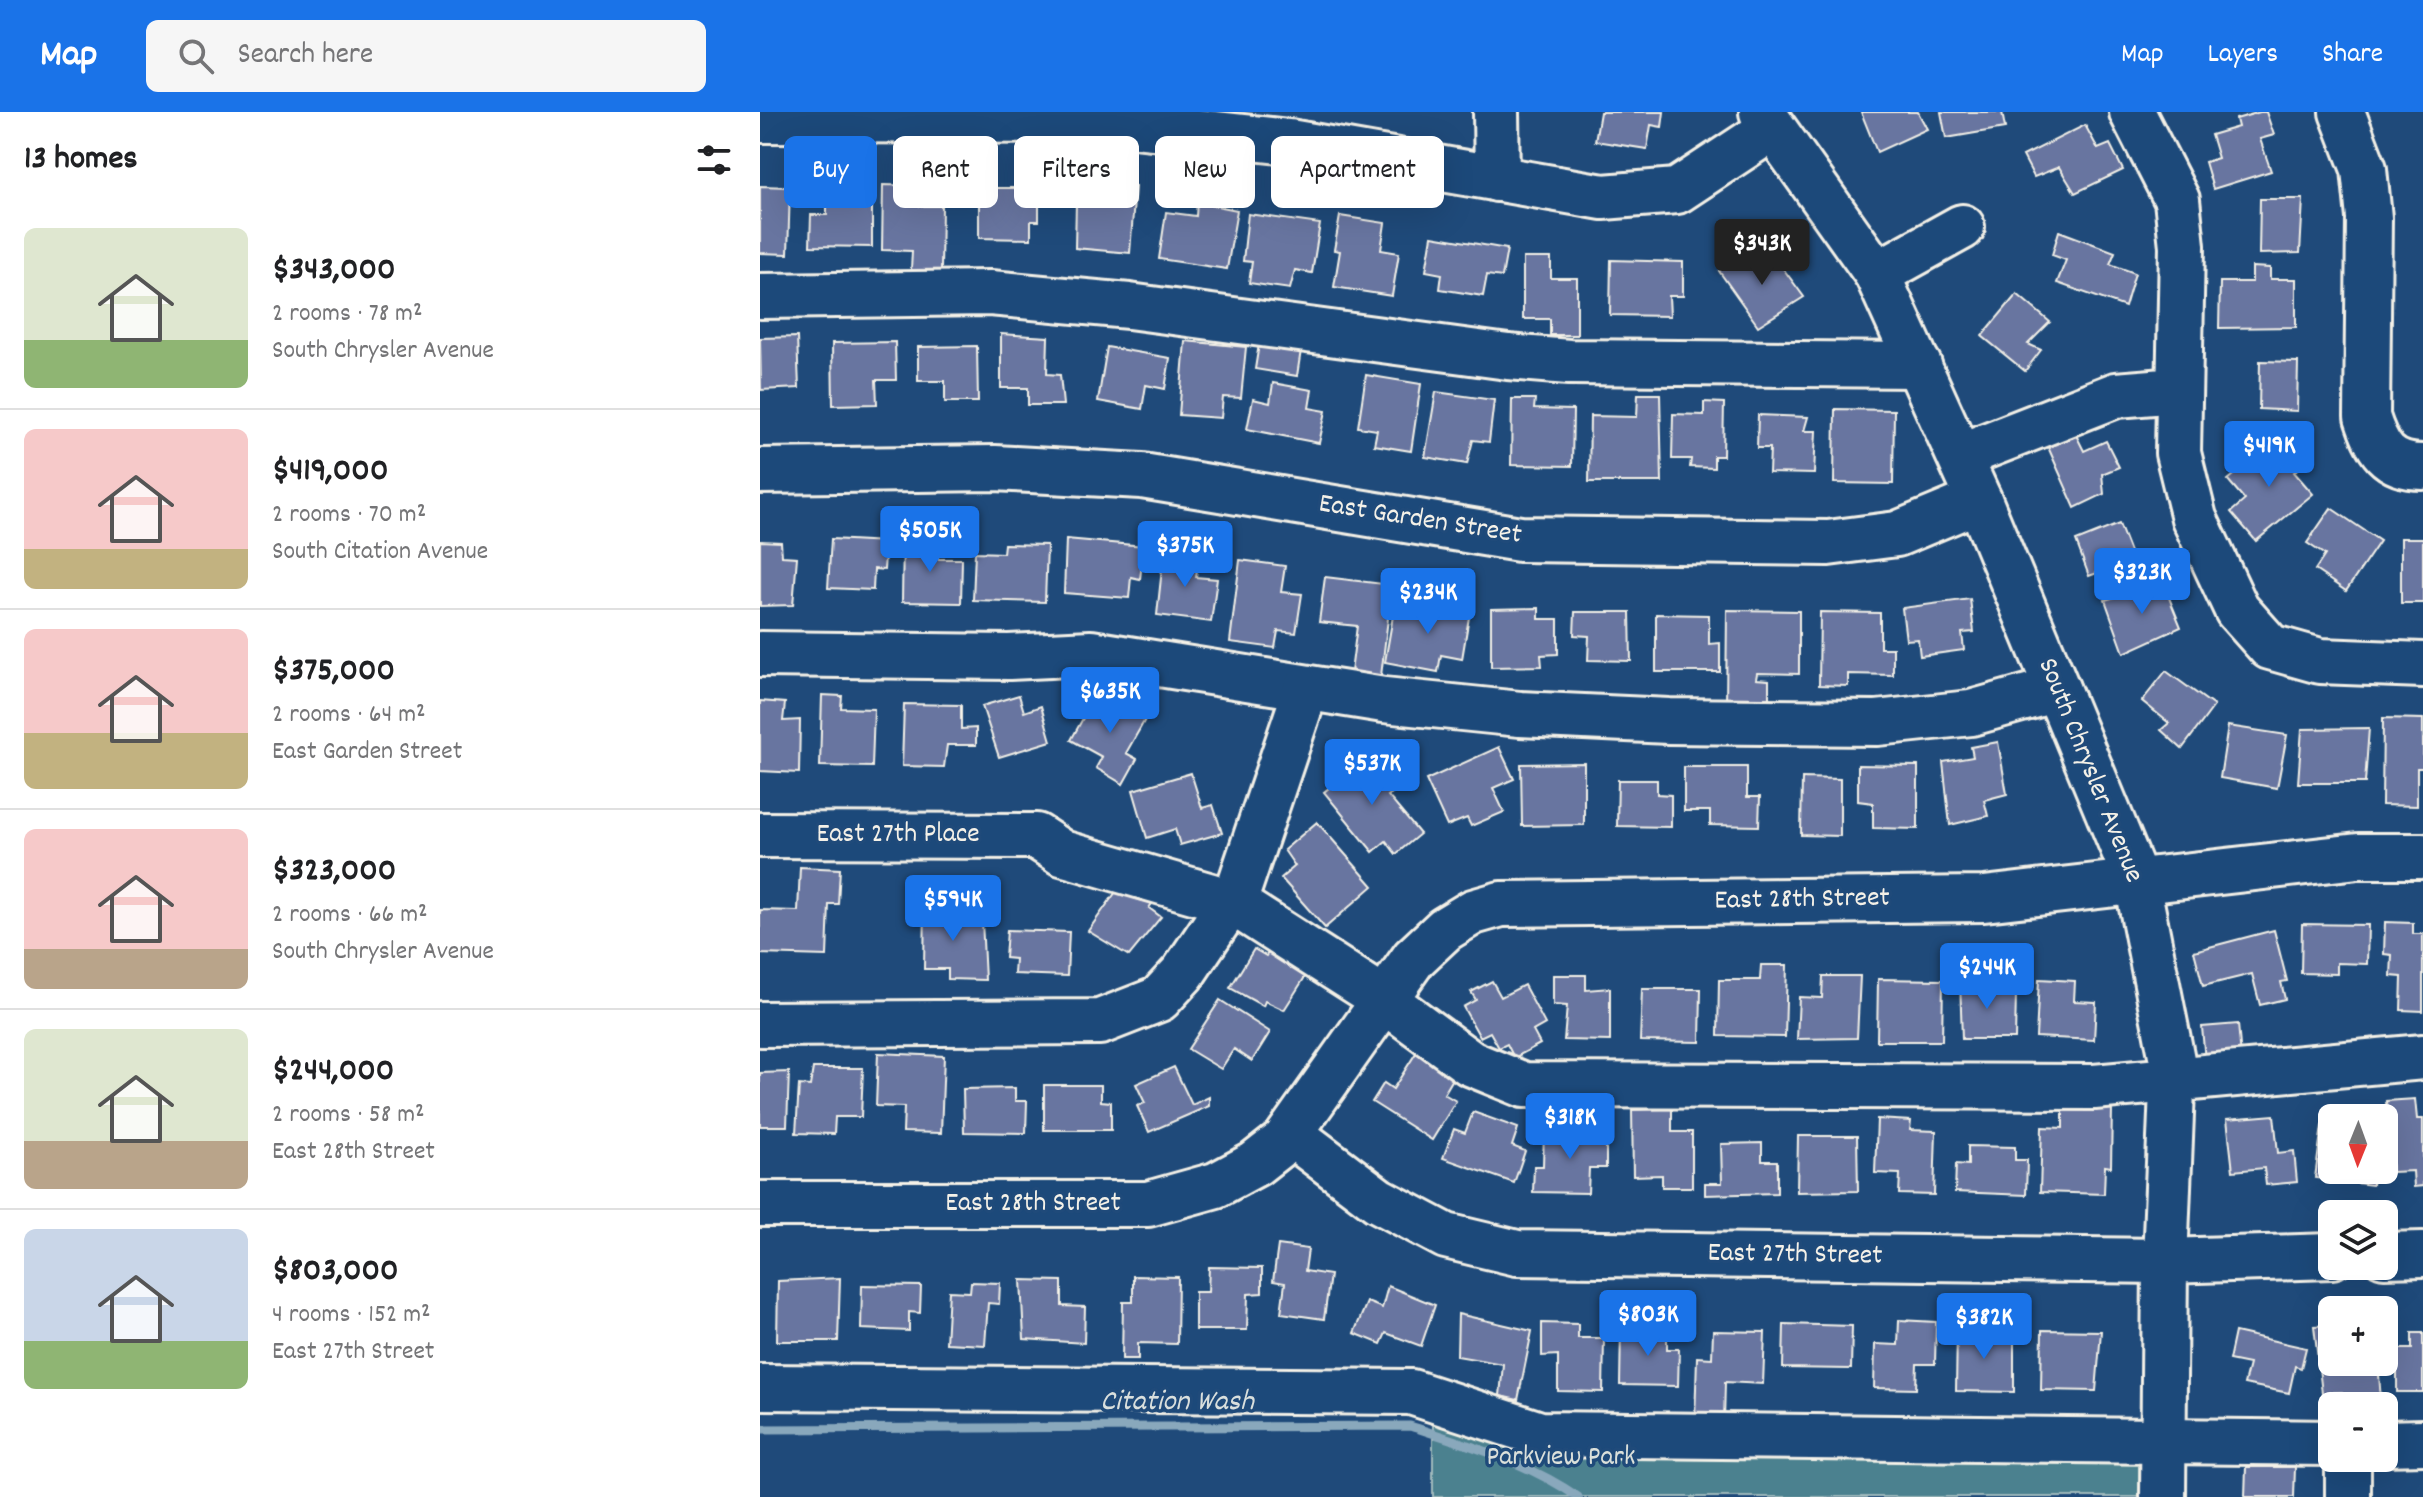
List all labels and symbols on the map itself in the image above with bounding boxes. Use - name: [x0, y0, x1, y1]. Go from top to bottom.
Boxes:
- pin: $343K: [1706, 219, 1818, 287]
- pin: $419K: [2213, 421, 2325, 489]
- street label: East Garden Street: [1316, 485, 1524, 557]
- pin: $505K: [874, 506, 986, 574]
- pin: $375K: [1129, 521, 1241, 589]
- pin: $323K: [2086, 548, 2198, 616]
- pin: $234K: [1372, 568, 1484, 636]
- street label: South Chrysler Avenue: [2026, 653, 2152, 889]
- pin: $635K: [1054, 667, 1166, 735]
- pin: $537K: [1316, 739, 1428, 807]
- street label: East 27th Place: [817, 816, 980, 856]
- pin: $594K: [897, 875, 1009, 943]
- street label: East 28th Street: [1714, 879, 1890, 923]
- pin: $244K: [1931, 943, 2043, 1011]
- pin: $318K: [1514, 1093, 1626, 1161]
- north arrow: [2318, 1104, 2398, 1184]
- street label: East 28th Street: [945, 1185, 1121, 1225]
- street label: East 27th Street: [1707, 1234, 1883, 1278]
- pin: $803K: [1592, 1290, 1704, 1358]
- pin: $382K: [1928, 1293, 2040, 1361]
- water label: Citation Wash: [1100, 1382, 1255, 1425]
- park label: Parkview Park: [1487, 1439, 1636, 1479]

